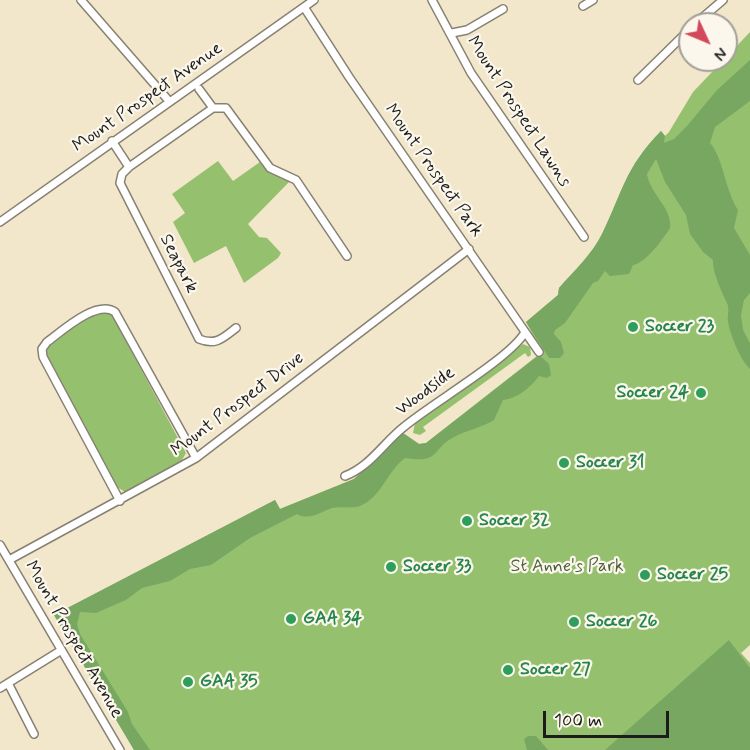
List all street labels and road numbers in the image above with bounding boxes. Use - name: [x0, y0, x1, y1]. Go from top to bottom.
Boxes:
- street label: Mount Prospect Lawns: [461, 32, 575, 192]
- street label: Mount Prospect Avenue: [69, 38, 227, 158]
- street label: Mount Prospect Park: [379, 100, 487, 242]
- street label: Seapark: [154, 231, 202, 297]
- street label: Mount Prospect Drive: [167, 348, 309, 462]
- street label: Woodside: [392, 363, 460, 421]
- street label: Mount Prospect Avenue: [19, 558, 127, 722]

